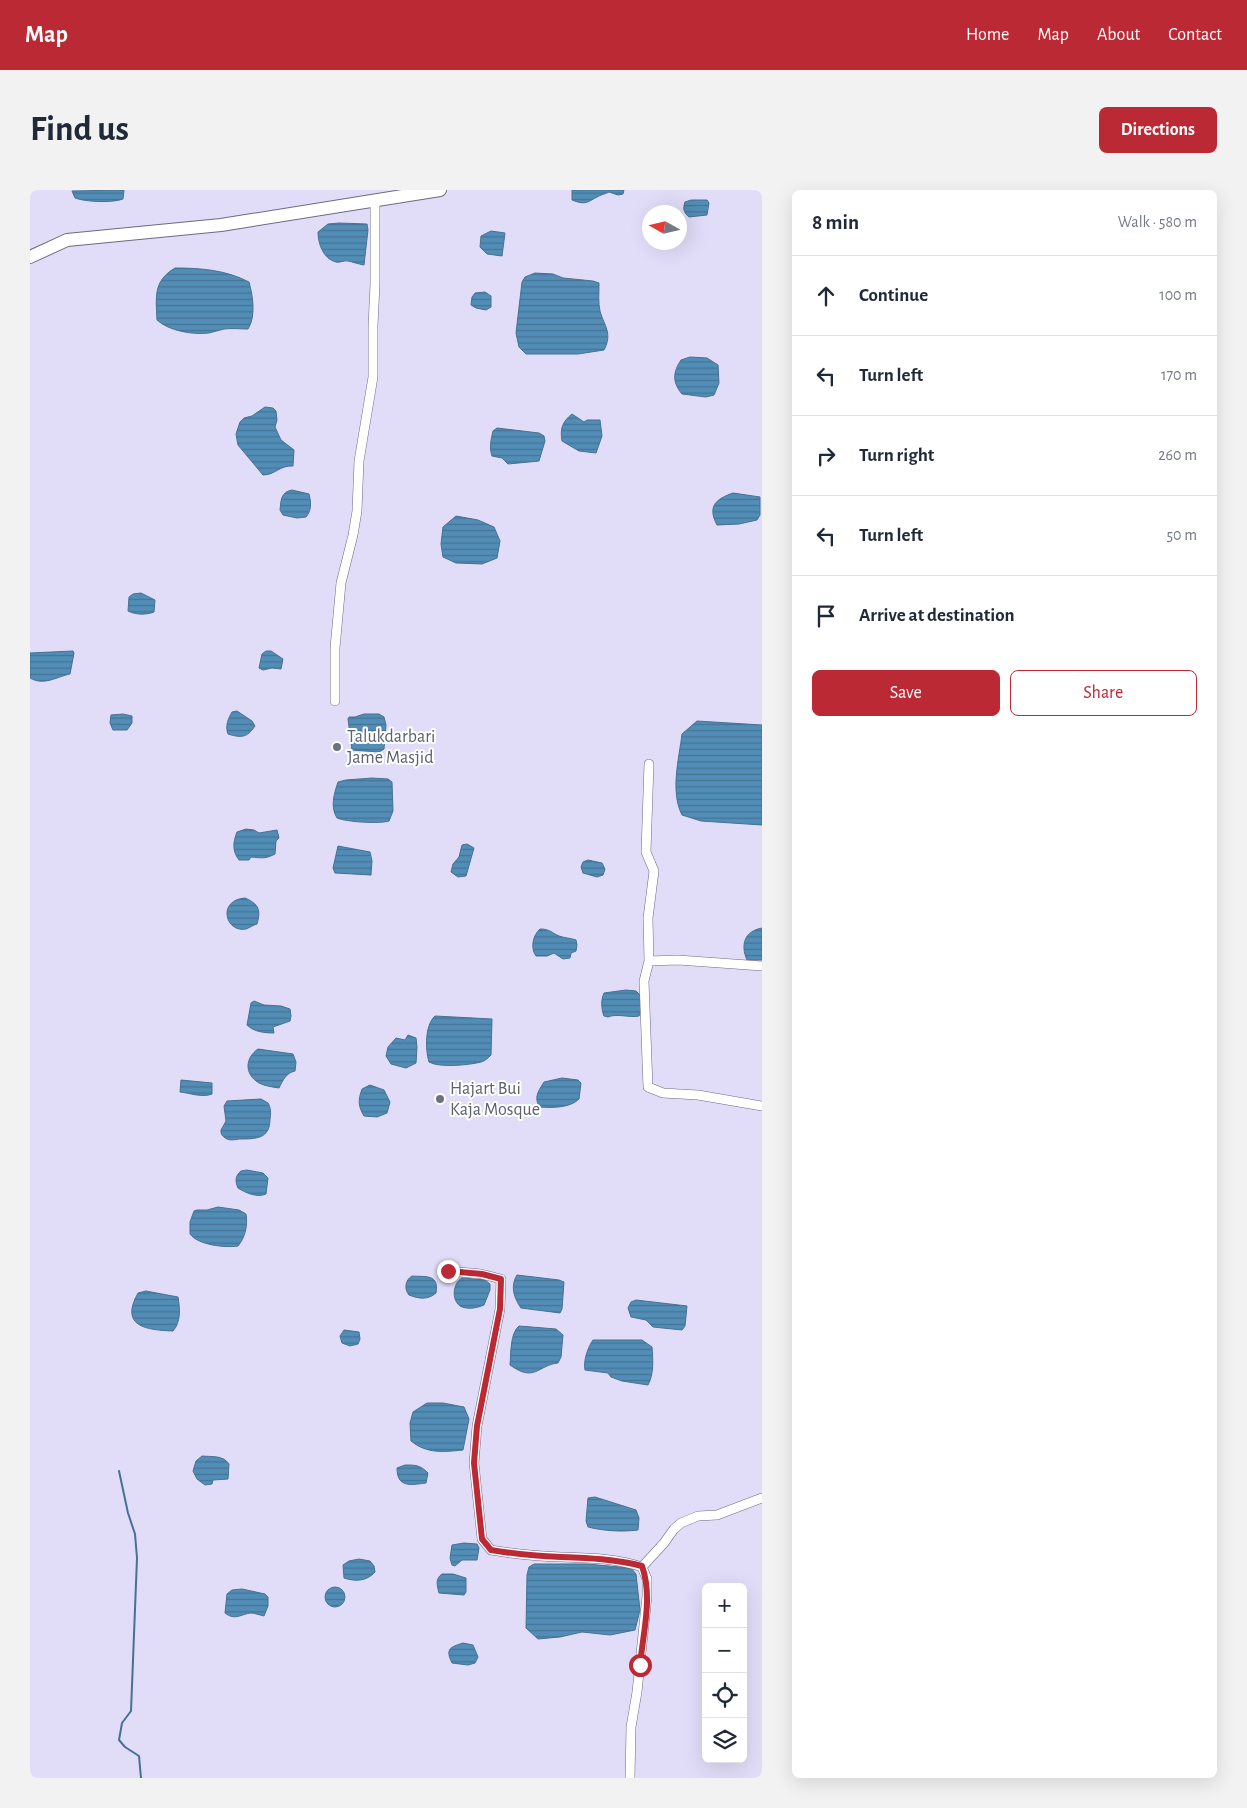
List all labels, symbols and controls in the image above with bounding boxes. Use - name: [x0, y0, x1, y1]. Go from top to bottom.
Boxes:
- text: Map: [25, 23, 68, 47]
- text: Home: [966, 26, 1009, 44]
- text: Map: [1037, 26, 1069, 44]
- text: About: [1097, 26, 1140, 44]
- text: Contact: [1168, 26, 1222, 44]
- button: Directions: [1099, 107, 1217, 153]
- text: Find us: [30, 112, 129, 147]
- north arrow: [642, 205, 687, 250]
- text: 8 min: [812, 212, 859, 233]
- text: Walk · 580 m: [1118, 214, 1197, 230]
- icon: ahead: [812, 282, 840, 310]
- text: Continue: [859, 286, 928, 305]
- text: 100 m: [1159, 287, 1197, 303]
- icon: left: [812, 362, 840, 390]
- text: Turn left: [859, 366, 923, 385]
- text: 170 m: [1161, 367, 1197, 383]
- icon: right: [812, 442, 840, 470]
- text: Turn right: [859, 446, 934, 465]
- text: 260 m: [1158, 447, 1197, 463]
- icon: left: [812, 522, 840, 550]
- text: Turn left: [859, 526, 923, 545]
- text: 50 m: [1166, 527, 1197, 543]
- icon: arrive: [812, 602, 840, 630]
- text: Arrive at destination: [859, 606, 1015, 625]
- button: Save: [812, 670, 1000, 716]
- button: Share: [1010, 670, 1197, 716]
- place label: Talukdarbari Jame Masjid: [347, 728, 435, 767]
- marker: Talukdarbari Jame Masjid: [331, 741, 343, 753]
- place label: Hajart Bui Kaja Mosque: [450, 1080, 540, 1119]
- marker: Hajart Bui Kaja Mosque: [434, 1093, 446, 1105]
- route end: [437, 1260, 460, 1283]
- map controls: [702, 1583, 747, 1763]
- button: +: [702, 1583, 747, 1628]
- button: −: [702, 1628, 747, 1673]
- route start: [629, 1654, 652, 1677]
- button: locate: [702, 1673, 747, 1718]
- button: layers: [702, 1718, 747, 1763]

